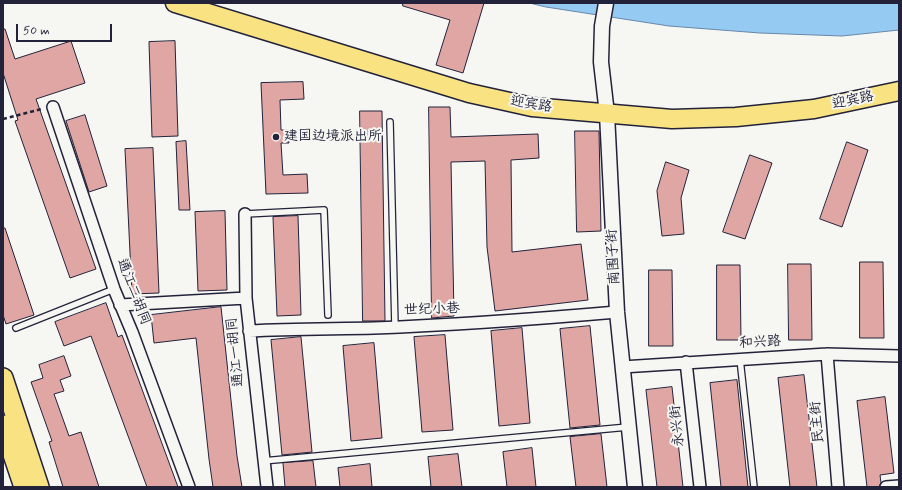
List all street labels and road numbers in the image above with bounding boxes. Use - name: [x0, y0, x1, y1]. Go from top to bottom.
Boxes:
- street label: 迎宾路: [831, 88, 875, 114]
- street label: 迎宾路: [509, 93, 553, 117]
- street label: 南围子街: [604, 229, 624, 285]
- street label: 通江二胡同: [113, 256, 153, 328]
- street label: 世纪小巷: [404, 301, 460, 319]
- street label: 通江一胡同: [224, 316, 248, 388]
- street label: 和兴路: [739, 334, 781, 352]
- street label: 民主街: [808, 400, 828, 444]
- street label: 永兴街: [667, 404, 689, 448]

